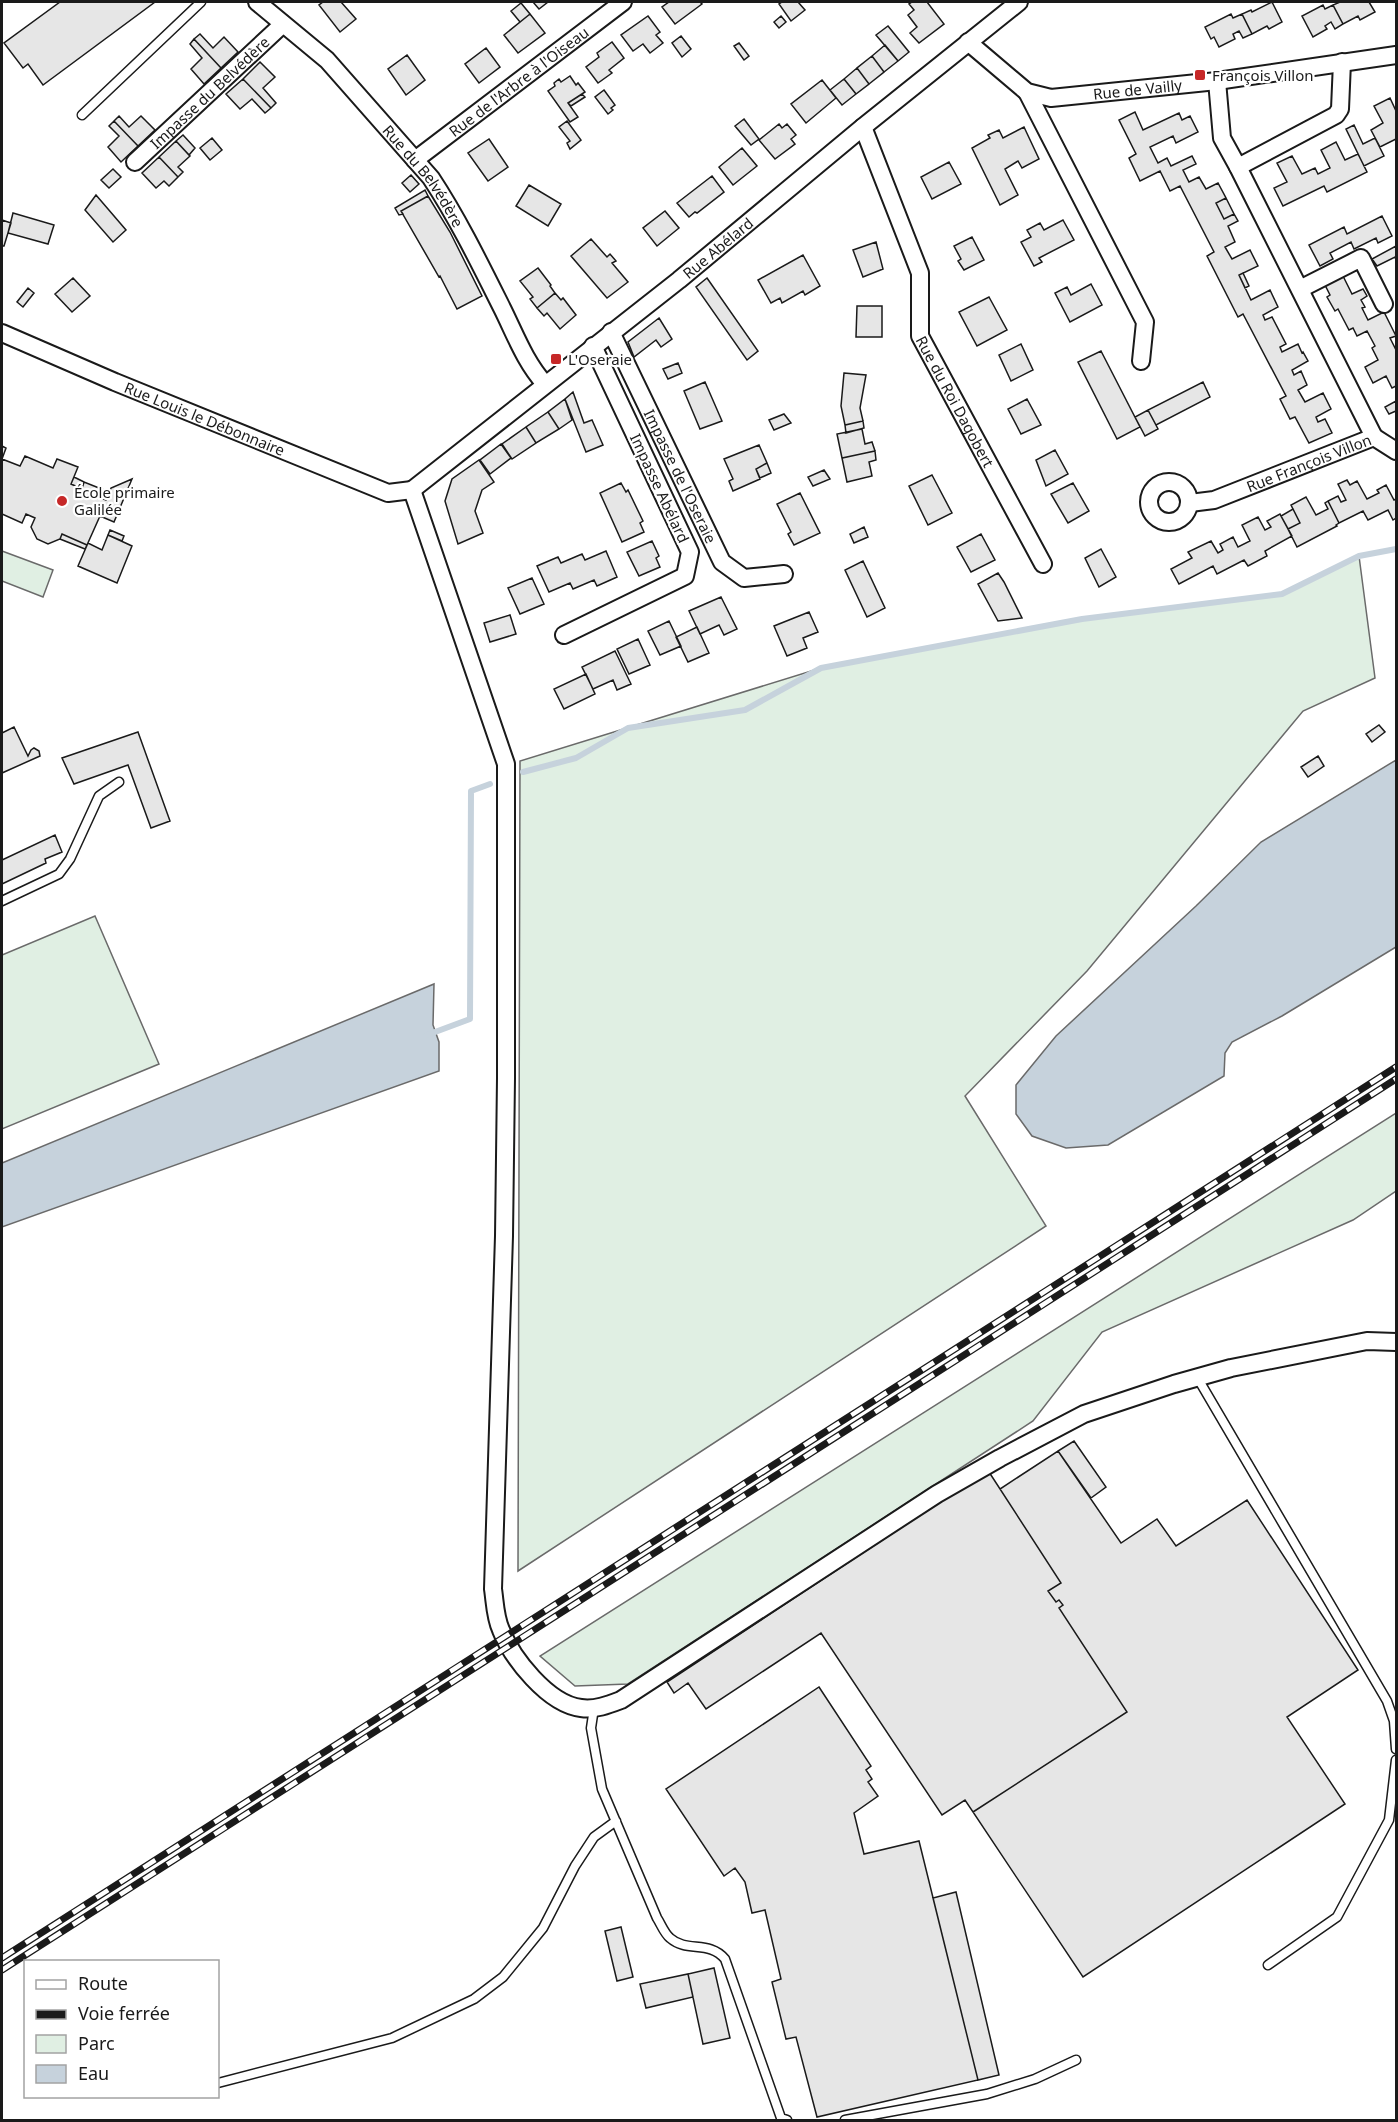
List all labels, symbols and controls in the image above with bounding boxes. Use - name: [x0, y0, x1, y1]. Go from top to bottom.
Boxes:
- street label: Rue de l'Arbre à l'Oiseau: [445, 22, 593, 141]
- street label: Impasse du Belvédère: [146, 32, 274, 153]
- place label: François Villon: [1212, 65, 1314, 85]
- marker: François Villon: [1193, 68, 1207, 82]
- street label: Rue de Vailly: [1092, 75, 1183, 104]
- street label: Rue du Belvédère: [379, 120, 468, 231]
- street label: Rue Abélard: [678, 213, 757, 283]
- street label: Rue du Roi Dagobert: [912, 332, 999, 471]
- place label: L'Oseraie: [568, 349, 632, 369]
- marker: L'Oseraie: [549, 352, 563, 366]
- street label: Rue Louis le Débonnaire: [122, 377, 288, 460]
- street label: Impasse de l'Oseraie: [640, 406, 721, 546]
- street label: Rue François Villon: [1243, 429, 1374, 496]
- street label: Impasse Abélard: [626, 430, 694, 546]
- place label: École primaire Galilée: [74, 482, 175, 519]
- marker: École primaire Galilée: [55, 494, 69, 508]
- legend: [24, 1960, 219, 2098]
- text: Route: [78, 1971, 128, 1995]
- text: Voie ferrée: [78, 2001, 170, 2025]
- text: Parc: [78, 2031, 115, 2055]
- text: Eau: [78, 2061, 109, 2085]

